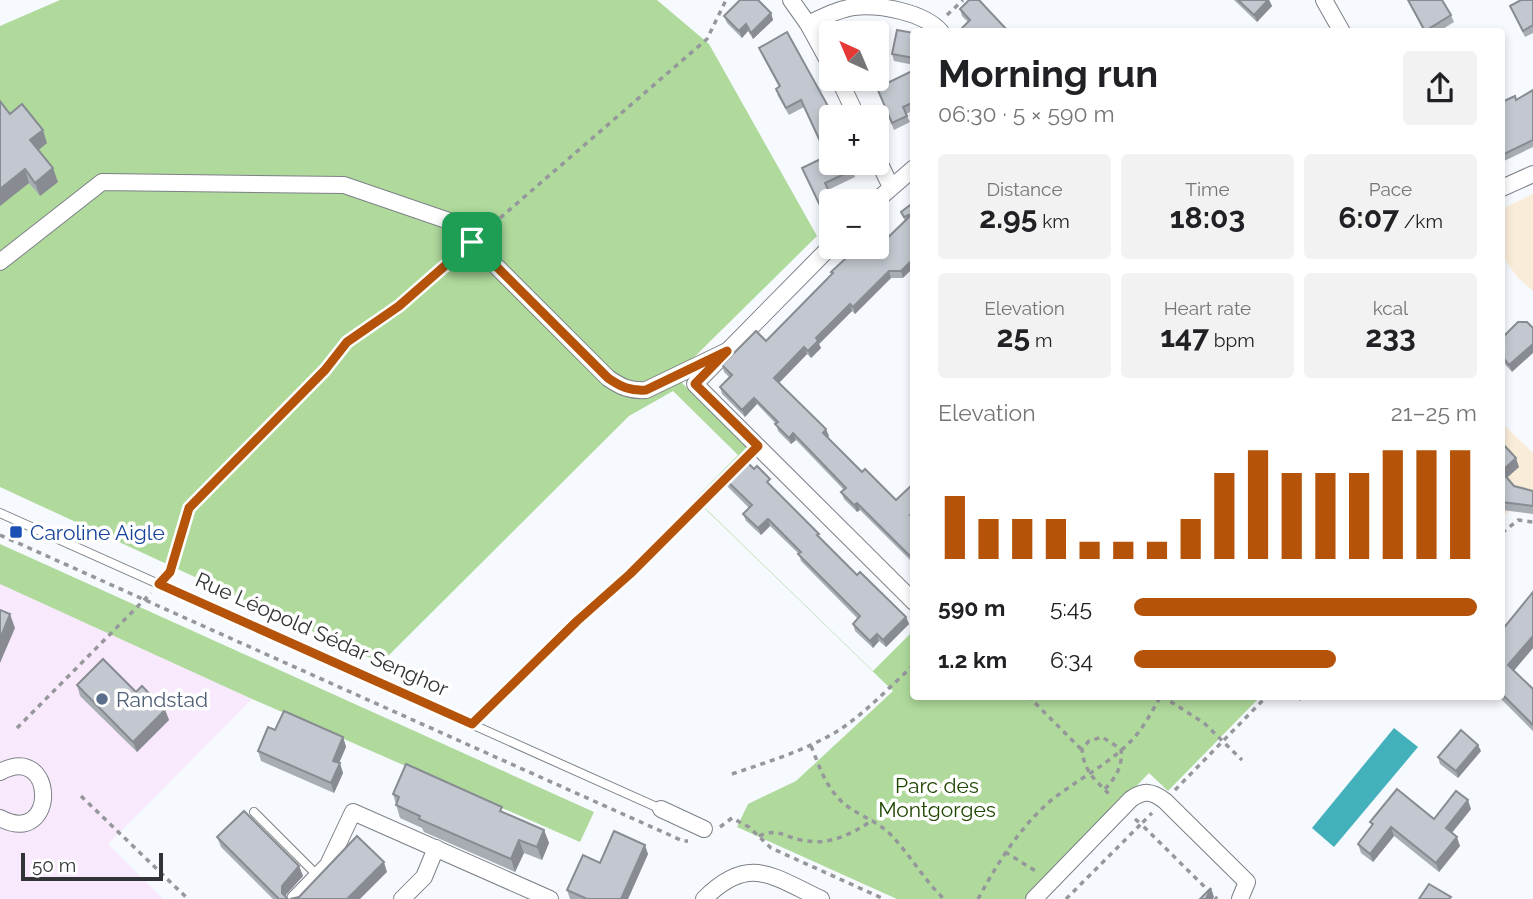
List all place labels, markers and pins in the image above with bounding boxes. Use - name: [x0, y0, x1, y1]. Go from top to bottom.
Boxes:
- pin: [442, 212, 502, 272]
- place label: Caroline Aigle: [30, 520, 165, 545]
- marker: Caroline Aigle: [8, 524, 24, 540]
- place label: Randstad: [116, 687, 208, 712]
- marker: Randstad: [94, 691, 110, 707]

